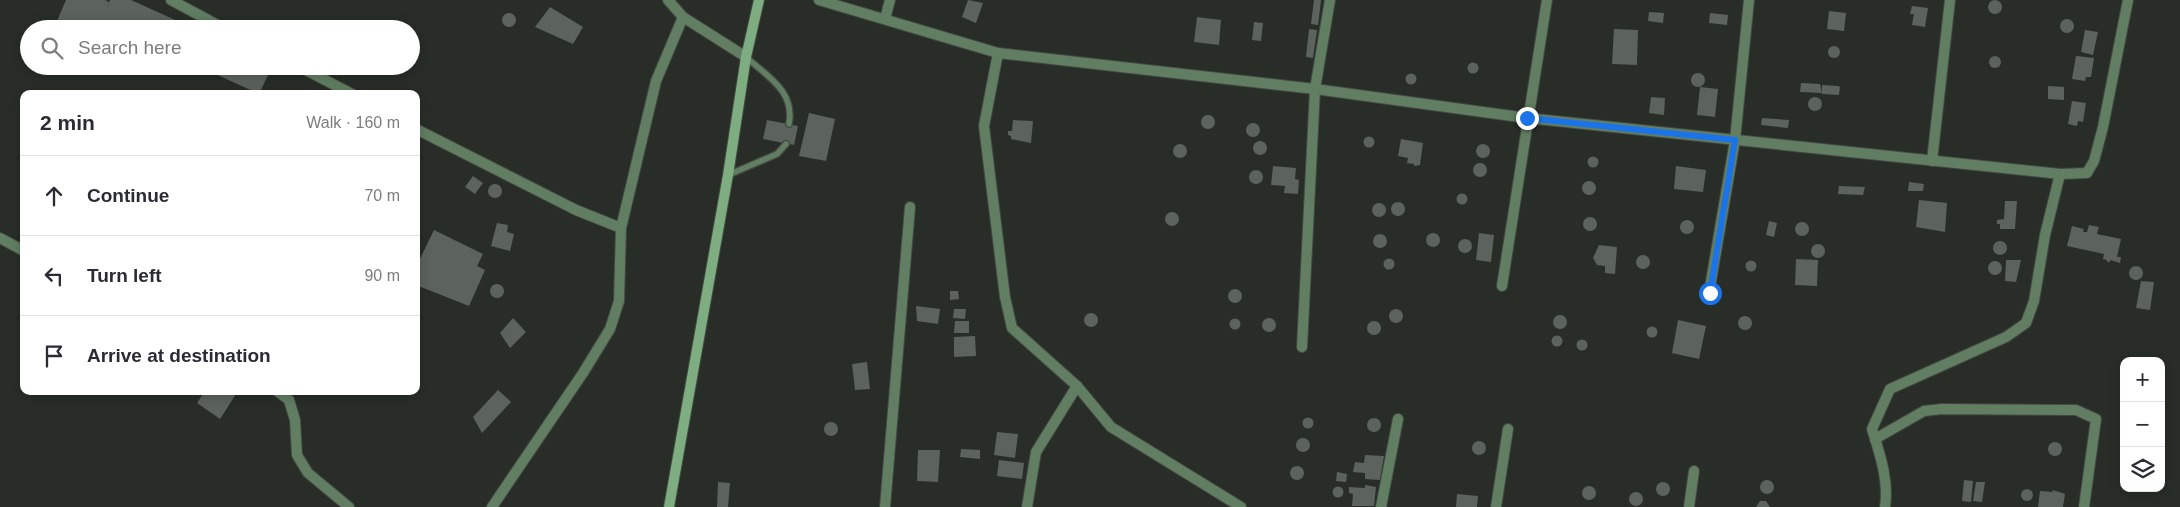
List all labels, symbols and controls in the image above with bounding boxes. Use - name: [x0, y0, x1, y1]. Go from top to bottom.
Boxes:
- search box: [20, 20, 420, 75]
- icon: search: [38, 34, 66, 62]
- text: Search here: [78, 37, 182, 58]
- route end: [1516, 107, 1539, 130]
- text: 2 min: [40, 111, 95, 134]
- text: Walk · 160 m: [306, 114, 400, 131]
- icon: ahead: [40, 182, 68, 210]
- text: Continue: [87, 185, 169, 206]
- text: 70 m: [364, 187, 400, 204]
- icon: left: [40, 262, 68, 290]
- text: Turn left: [87, 265, 162, 286]
- text: 90 m: [364, 267, 400, 284]
- route start: [1699, 282, 1722, 305]
- icon: arrive: [40, 342, 68, 370]
- text: Arrive at destination: [87, 345, 271, 366]
- map controls: [2120, 357, 2165, 492]
- button: +: [2120, 357, 2165, 402]
- button: −: [2120, 402, 2165, 447]
- button: layers: [2120, 447, 2165, 492]

